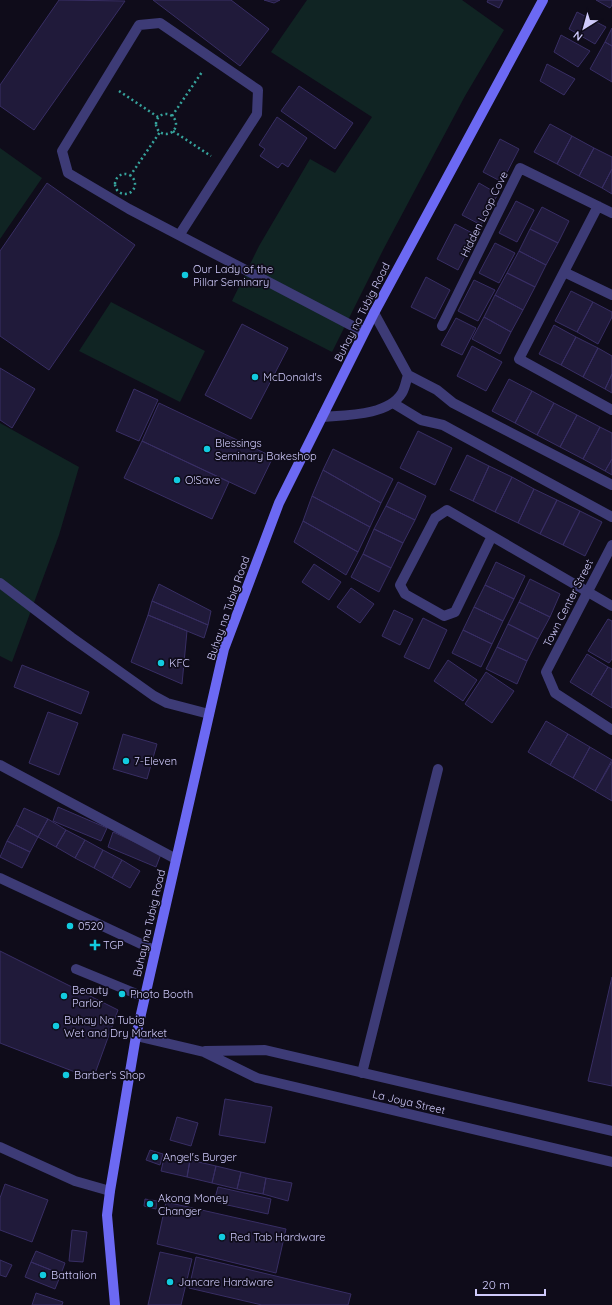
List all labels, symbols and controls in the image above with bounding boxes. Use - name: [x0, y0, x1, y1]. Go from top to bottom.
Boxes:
- north arrow: [564, 8, 604, 48]
- text: N: [571, 28, 585, 44]
- street label: Hidden Loop Cove: [457, 169, 511, 259]
- street label: Buhay na Tubig Road: [331, 260, 393, 364]
- place label: Our Lady of the Pillar Seminary: [193, 262, 273, 289]
- marker: Our Lady of the Pillar Seminary: [180, 270, 190, 280]
- place label: McDonald's: [263, 370, 322, 384]
- marker: McDonald's: [250, 372, 260, 382]
- place label: Blessings Seminary Bakeshop: [215, 436, 317, 463]
- marker: Blessings Seminary Bakeshop: [202, 444, 212, 454]
- place label: O!Save: [185, 473, 220, 487]
- marker: O!Save: [172, 475, 182, 485]
- street label: Buhay na Tubig Road: [204, 554, 252, 662]
- street label: Town Center Street: [540, 557, 596, 649]
- place label: KFC: [169, 656, 190, 670]
- marker: KFC: [156, 658, 166, 668]
- place label: 7-Eleven: [134, 754, 177, 768]
- marker: 7-Eleven: [121, 756, 131, 766]
- street label: Buhay na Tubig Road: [130, 868, 168, 978]
- place label: 0520: [78, 919, 103, 933]
- marker: 0520: [65, 921, 75, 931]
- place label: TGP: [103, 938, 124, 952]
- marker: TGP: [90, 940, 100, 950]
- place label: Beauty Parlor: [72, 983, 108, 1010]
- place label: Photo Booth: [130, 987, 193, 1001]
- marker: Photo Booth: [117, 989, 127, 999]
- marker: Beauty Parlor: [59, 991, 69, 1001]
- place label: Buhay Na Tubig Wet and Dry Market: [64, 1013, 167, 1040]
- marker: Buhay Na Tubig Wet and Dry Market: [51, 1021, 61, 1031]
- place label: Barber's Shop: [74, 1068, 146, 1082]
- marker: Barber's Shop: [61, 1070, 71, 1080]
- street label: La Joya Street: [371, 1087, 447, 1117]
- place label: Angel's Burger: [163, 1150, 237, 1164]
- marker: Angel's Burger: [150, 1152, 160, 1162]
- place label: Akong Money Changer: [158, 1191, 228, 1218]
- marker: Akong Money Changer: [145, 1199, 155, 1209]
- place label: Red Tab Hardware: [230, 1230, 326, 1244]
- marker: Red Tab Hardware: [217, 1232, 227, 1242]
- place label: Battalion: [51, 1268, 97, 1282]
- marker: Battalion: [38, 1270, 48, 1280]
- scale bar: [476, 1271, 545, 1297]
- place label: Jancare Hardware: [178, 1275, 273, 1289]
- marker: Jancare Hardware: [165, 1277, 175, 1287]
- text: 20 m: [482, 1277, 510, 1292]

